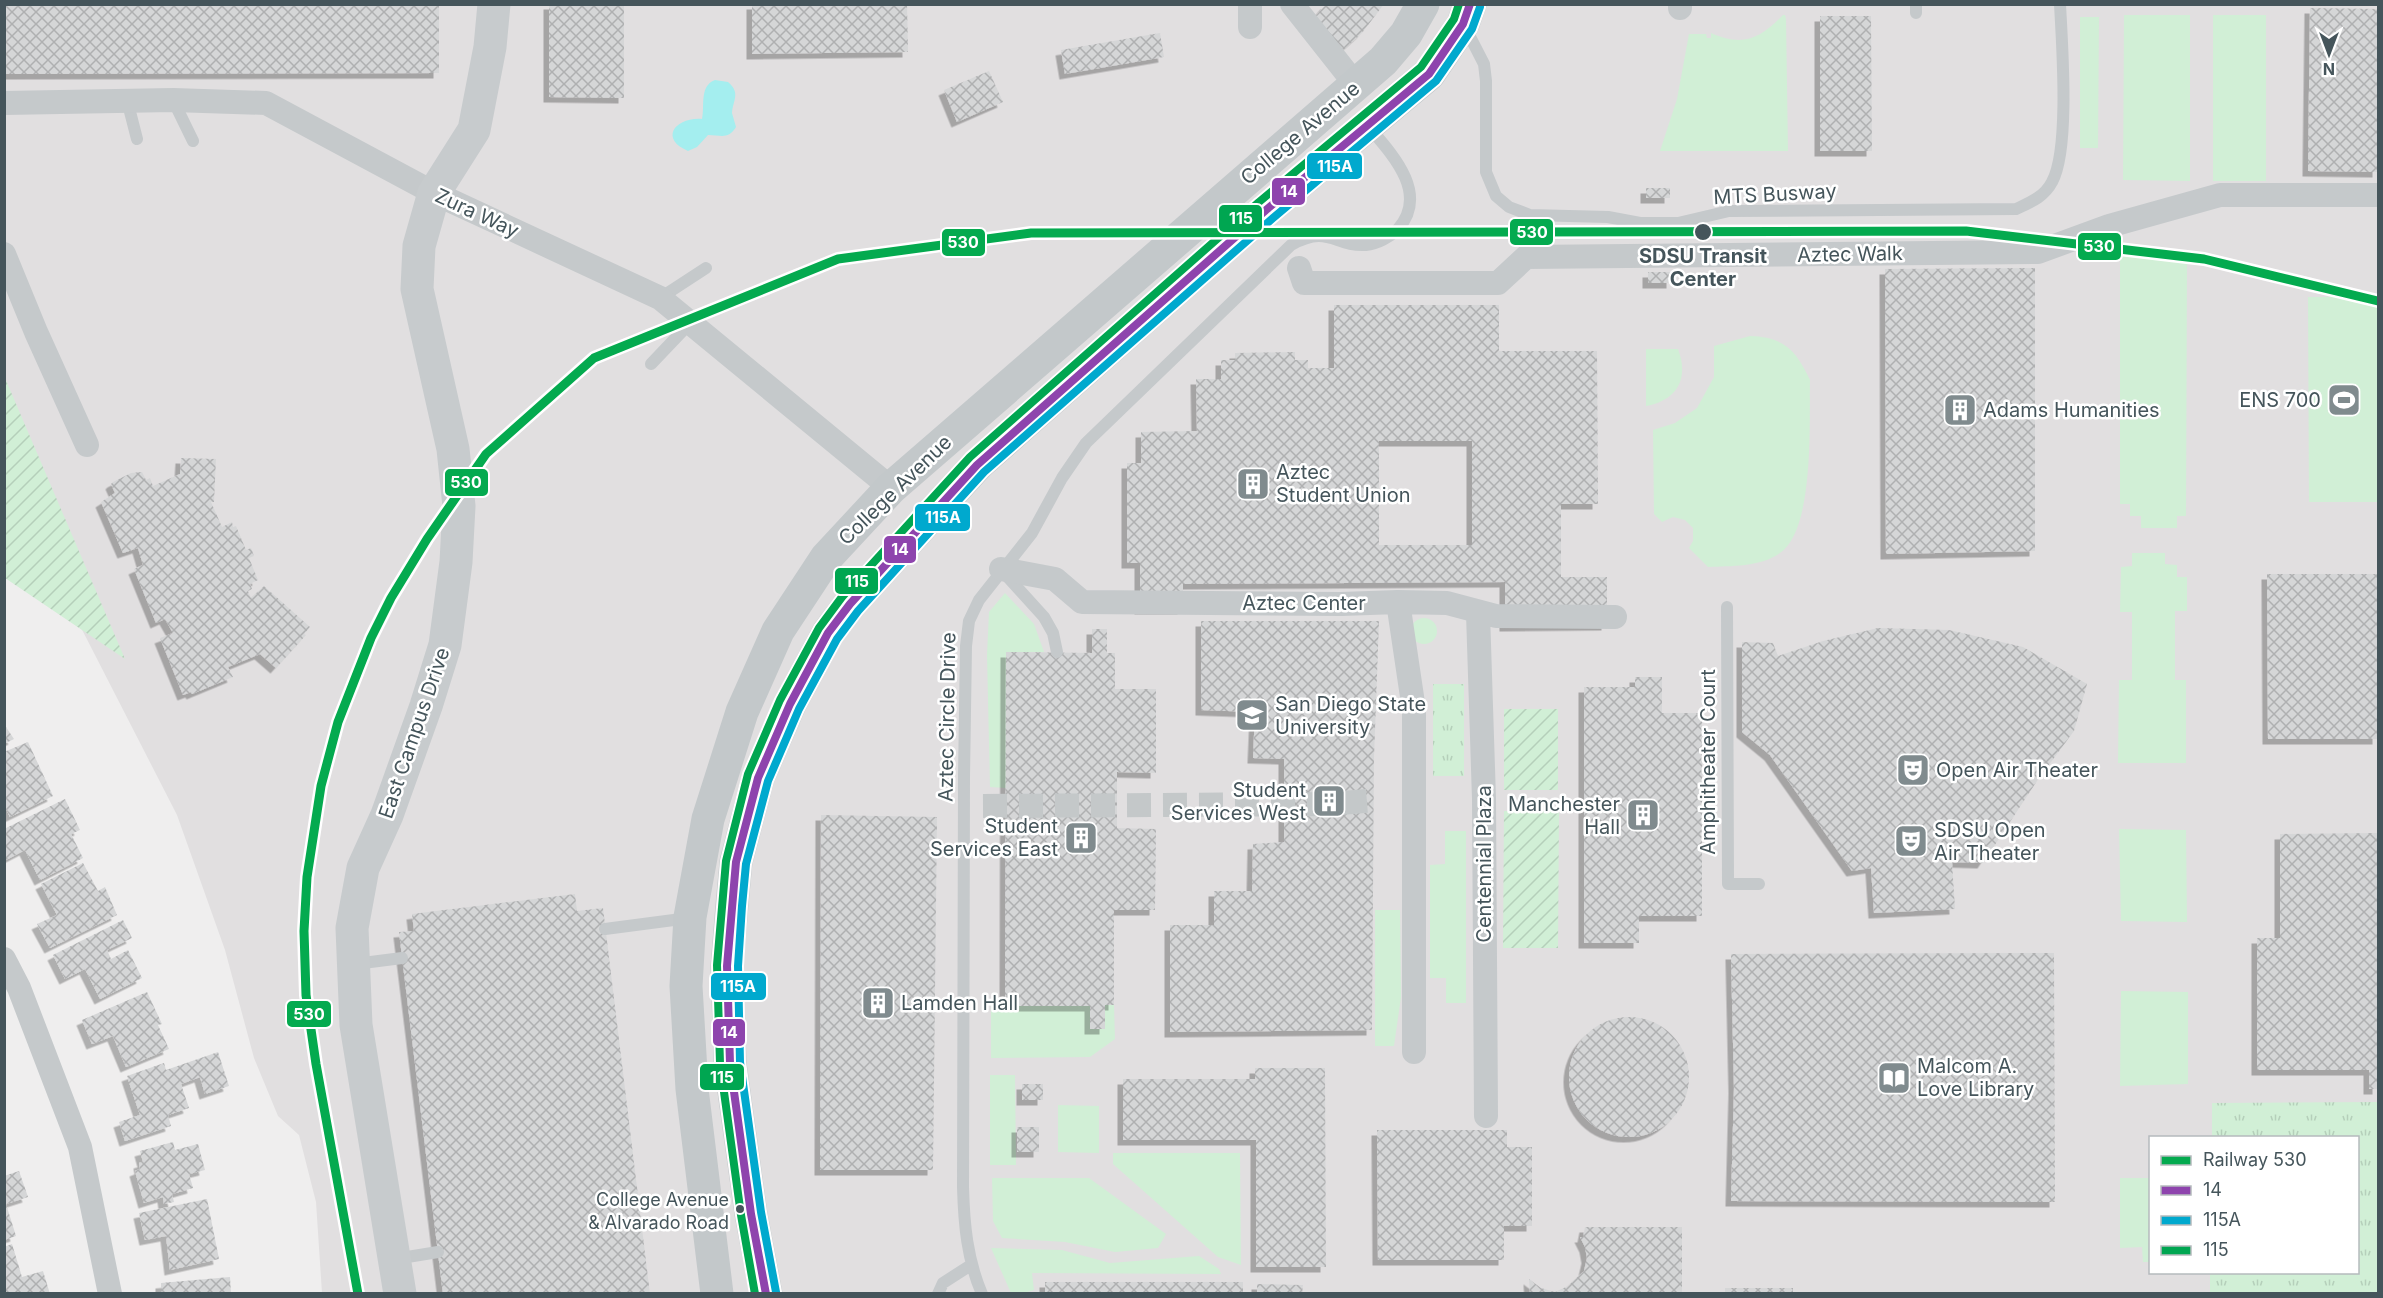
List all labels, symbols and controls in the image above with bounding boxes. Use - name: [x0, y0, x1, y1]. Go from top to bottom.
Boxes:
- north arrow: [2299, 24, 2359, 84]
- text: N: [2323, 59, 2335, 79]
- street label: College Avenue: [1236, 76, 1364, 190]
- line badge: 115A: [1306, 152, 1363, 180]
- text: 115A: [1317, 156, 1353, 176]
- line badge: 14: [1271, 177, 1306, 206]
- street label: MTS Busway: [1713, 179, 1837, 209]
- text: 14: [1280, 181, 1298, 201]
- street label: Zura Way: [431, 183, 523, 243]
- line badge: 115: [1218, 204, 1263, 233]
- text: 115: [1229, 208, 1253, 228]
- line badge: 530: [1509, 218, 1554, 246]
- text: 530: [1516, 222, 1548, 242]
- marker: SDSU Transit Center: [1693, 222, 1713, 242]
- line badge: 530: [941, 228, 986, 257]
- text: 530: [947, 232, 979, 252]
- line badge: 530: [2077, 232, 2122, 261]
- text: 530: [2083, 236, 2115, 256]
- street label: Aztec Walk: [1797, 241, 1903, 267]
- place label: SDSU Transit Center: [1639, 244, 1767, 291]
- sports icon: ENS 700: [2326, 382, 2362, 418]
- place label: ENS 700: [2239, 388, 2321, 412]
- building icon: Adams Humanities: [1942, 392, 1978, 428]
- place label: Adams Humanities: [1983, 398, 2160, 422]
- street label: College Avenue: [834, 430, 956, 550]
- place label: Aztec Student Union: [1276, 460, 1410, 507]
- building icon: Aztec Student Union: [1235, 466, 1271, 502]
- line badge: 530: [444, 468, 489, 497]
- text: 530: [450, 472, 482, 492]
- line badge: 115A: [914, 503, 971, 532]
- text: 115A: [925, 507, 961, 527]
- line badge: 14: [883, 535, 917, 564]
- text: 14: [891, 539, 909, 559]
- line badge: 115: [834, 567, 879, 595]
- text: 115: [845, 571, 869, 591]
- street label: Aztec Center: [1242, 591, 1366, 615]
- street label: Aztec Circle Drive: [934, 632, 960, 802]
- street label: East Campus Drive: [373, 644, 455, 822]
- street label: Amphitheater Court: [1696, 669, 1720, 855]
- place label: San Diego State University: [1275, 692, 1426, 739]
- school or university icon: San Diego State University: [1234, 697, 1270, 733]
- theatre icon: Open Air Theater: [1895, 752, 1931, 788]
- place label: Open Air Theater: [1936, 758, 2098, 782]
- place label: Student Services West: [1171, 778, 1306, 825]
- building icon: Student Services West: [1311, 783, 1347, 819]
- street label: Centennial Plaza: [1472, 785, 1496, 943]
- place label: Manchester Hall: [1508, 792, 1620, 839]
- building icon: Manchester Hall: [1625, 797, 1661, 833]
- place label: Student Services East: [930, 814, 1058, 861]
- place label: SDSU Open Air Theater: [1934, 818, 2046, 865]
- building icon: Student Services East: [1063, 820, 1099, 856]
- theatre icon: SDSU Open Air Theater: [1893, 823, 1929, 859]
- line badge: 115A: [710, 972, 767, 1001]
- text: 115A: [720, 976, 756, 996]
- building icon: Lamden Hall: [860, 985, 896, 1021]
- place label: Lamden Hall: [901, 991, 1018, 1015]
- line badge: 530: [286, 1000, 332, 1028]
- text: 530: [293, 1004, 325, 1024]
- line badge: 14: [712, 1018, 746, 1047]
- text: 14: [720, 1022, 738, 1042]
- place label: Malcom A. Love Library: [1917, 1054, 2034, 1101]
- library icon: Malcom A. Love Library: [1876, 1060, 1912, 1096]
- line badge: 115: [699, 1063, 745, 1091]
- text: 115: [710, 1067, 734, 1087]
- legend: [2149, 1136, 2359, 1274]
- text: Railway 530: [2203, 1149, 2307, 1170]
- text: 14: [2203, 1179, 2222, 1200]
- place label: College Avenue & Alvarado Road: [588, 1189, 729, 1233]
- marker: College Avenue & Alvarado Road: [734, 1203, 746, 1215]
- text: 115A: [2203, 1209, 2241, 1230]
- text: 115: [2203, 1239, 2229, 1260]

